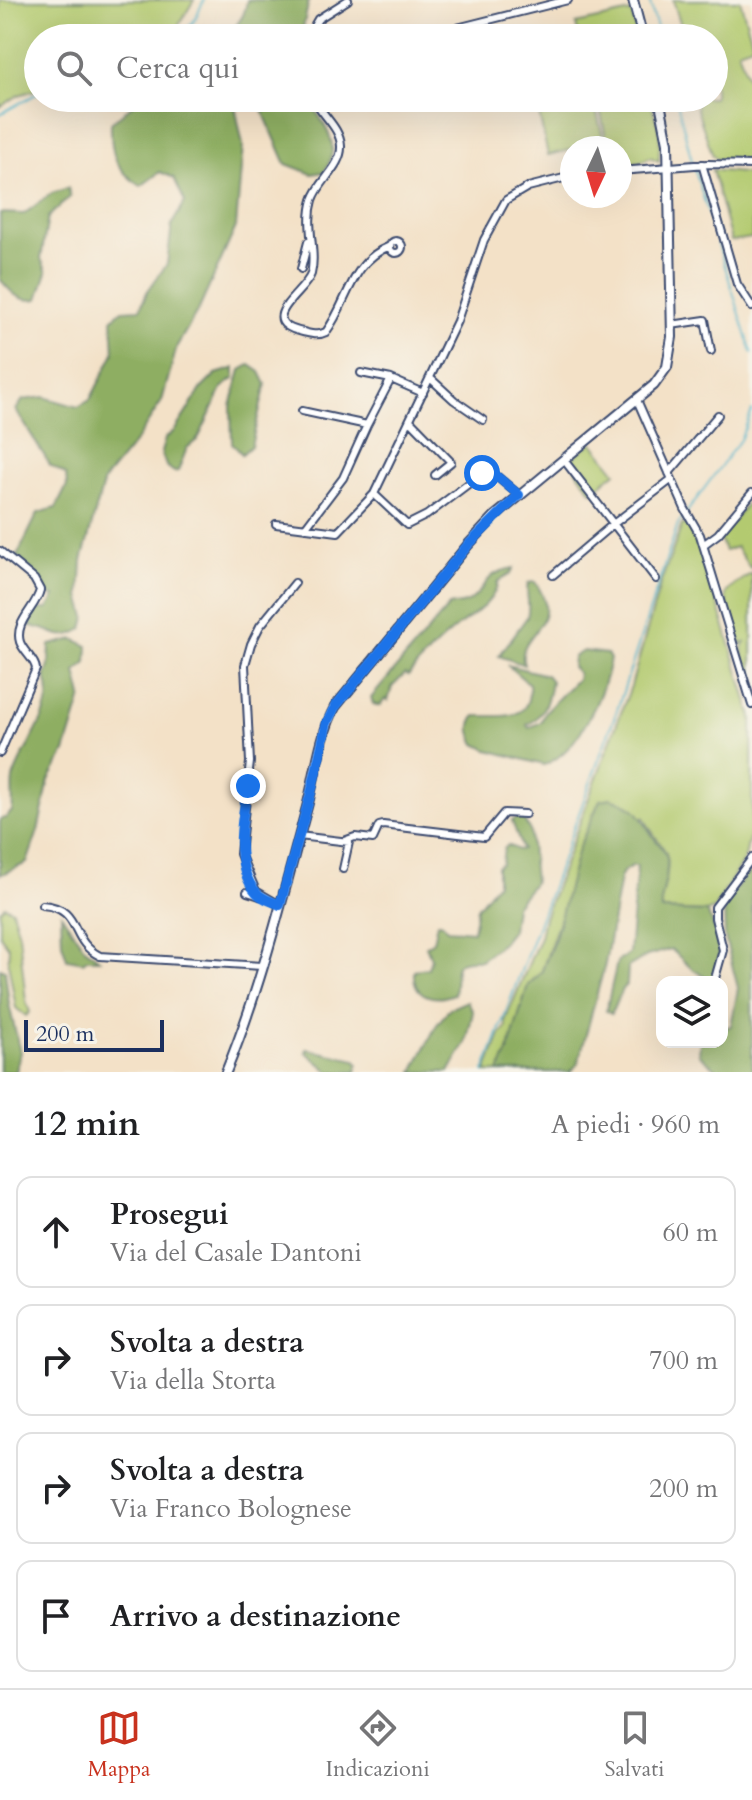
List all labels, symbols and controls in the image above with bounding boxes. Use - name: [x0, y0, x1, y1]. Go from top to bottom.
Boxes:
- search box: [24, 24, 728, 112]
- icon: search: [52, 46, 96, 90]
- text: Cerca qui: [116, 48, 239, 89]
- north arrow: [560, 136, 632, 208]
- route start: [464, 455, 500, 491]
- route end: [230, 768, 266, 804]
- map controls: [656, 976, 728, 1048]
- button: layers: [656, 976, 728, 1048]
- scale bar: [24, 1016, 164, 1052]
- text: 200 m: [36, 1019, 94, 1049]
- text: 12 min: [32, 1101, 140, 1147]
- text: A piedi · 960 m: [551, 1107, 720, 1142]
- text: Prosegui: [110, 1194, 229, 1235]
- icon: ahead: [34, 1210, 78, 1254]
- text: 60 m: [662, 1215, 718, 1250]
- text: Via del Casale Dantoni: [110, 1235, 362, 1270]
- text: Svolta a destra: [110, 1322, 304, 1363]
- icon: right: [34, 1338, 78, 1382]
- text: 700 m: [649, 1343, 718, 1378]
- text: Via della Storta: [110, 1363, 276, 1398]
- text: Svolta a destra: [110, 1450, 304, 1491]
- icon: right: [34, 1466, 78, 1510]
- text: 200 m: [649, 1471, 718, 1506]
- text: Via Franco Bolognese: [110, 1491, 352, 1526]
- icon: arrive: [34, 1594, 78, 1638]
- text: Arrivo a destinazione: [110, 1596, 401, 1637]
- tab: Mappa: [87, 1706, 151, 1784]
- tab: Indicazioni: [326, 1706, 430, 1784]
- tab: Salvati: [605, 1706, 665, 1784]

